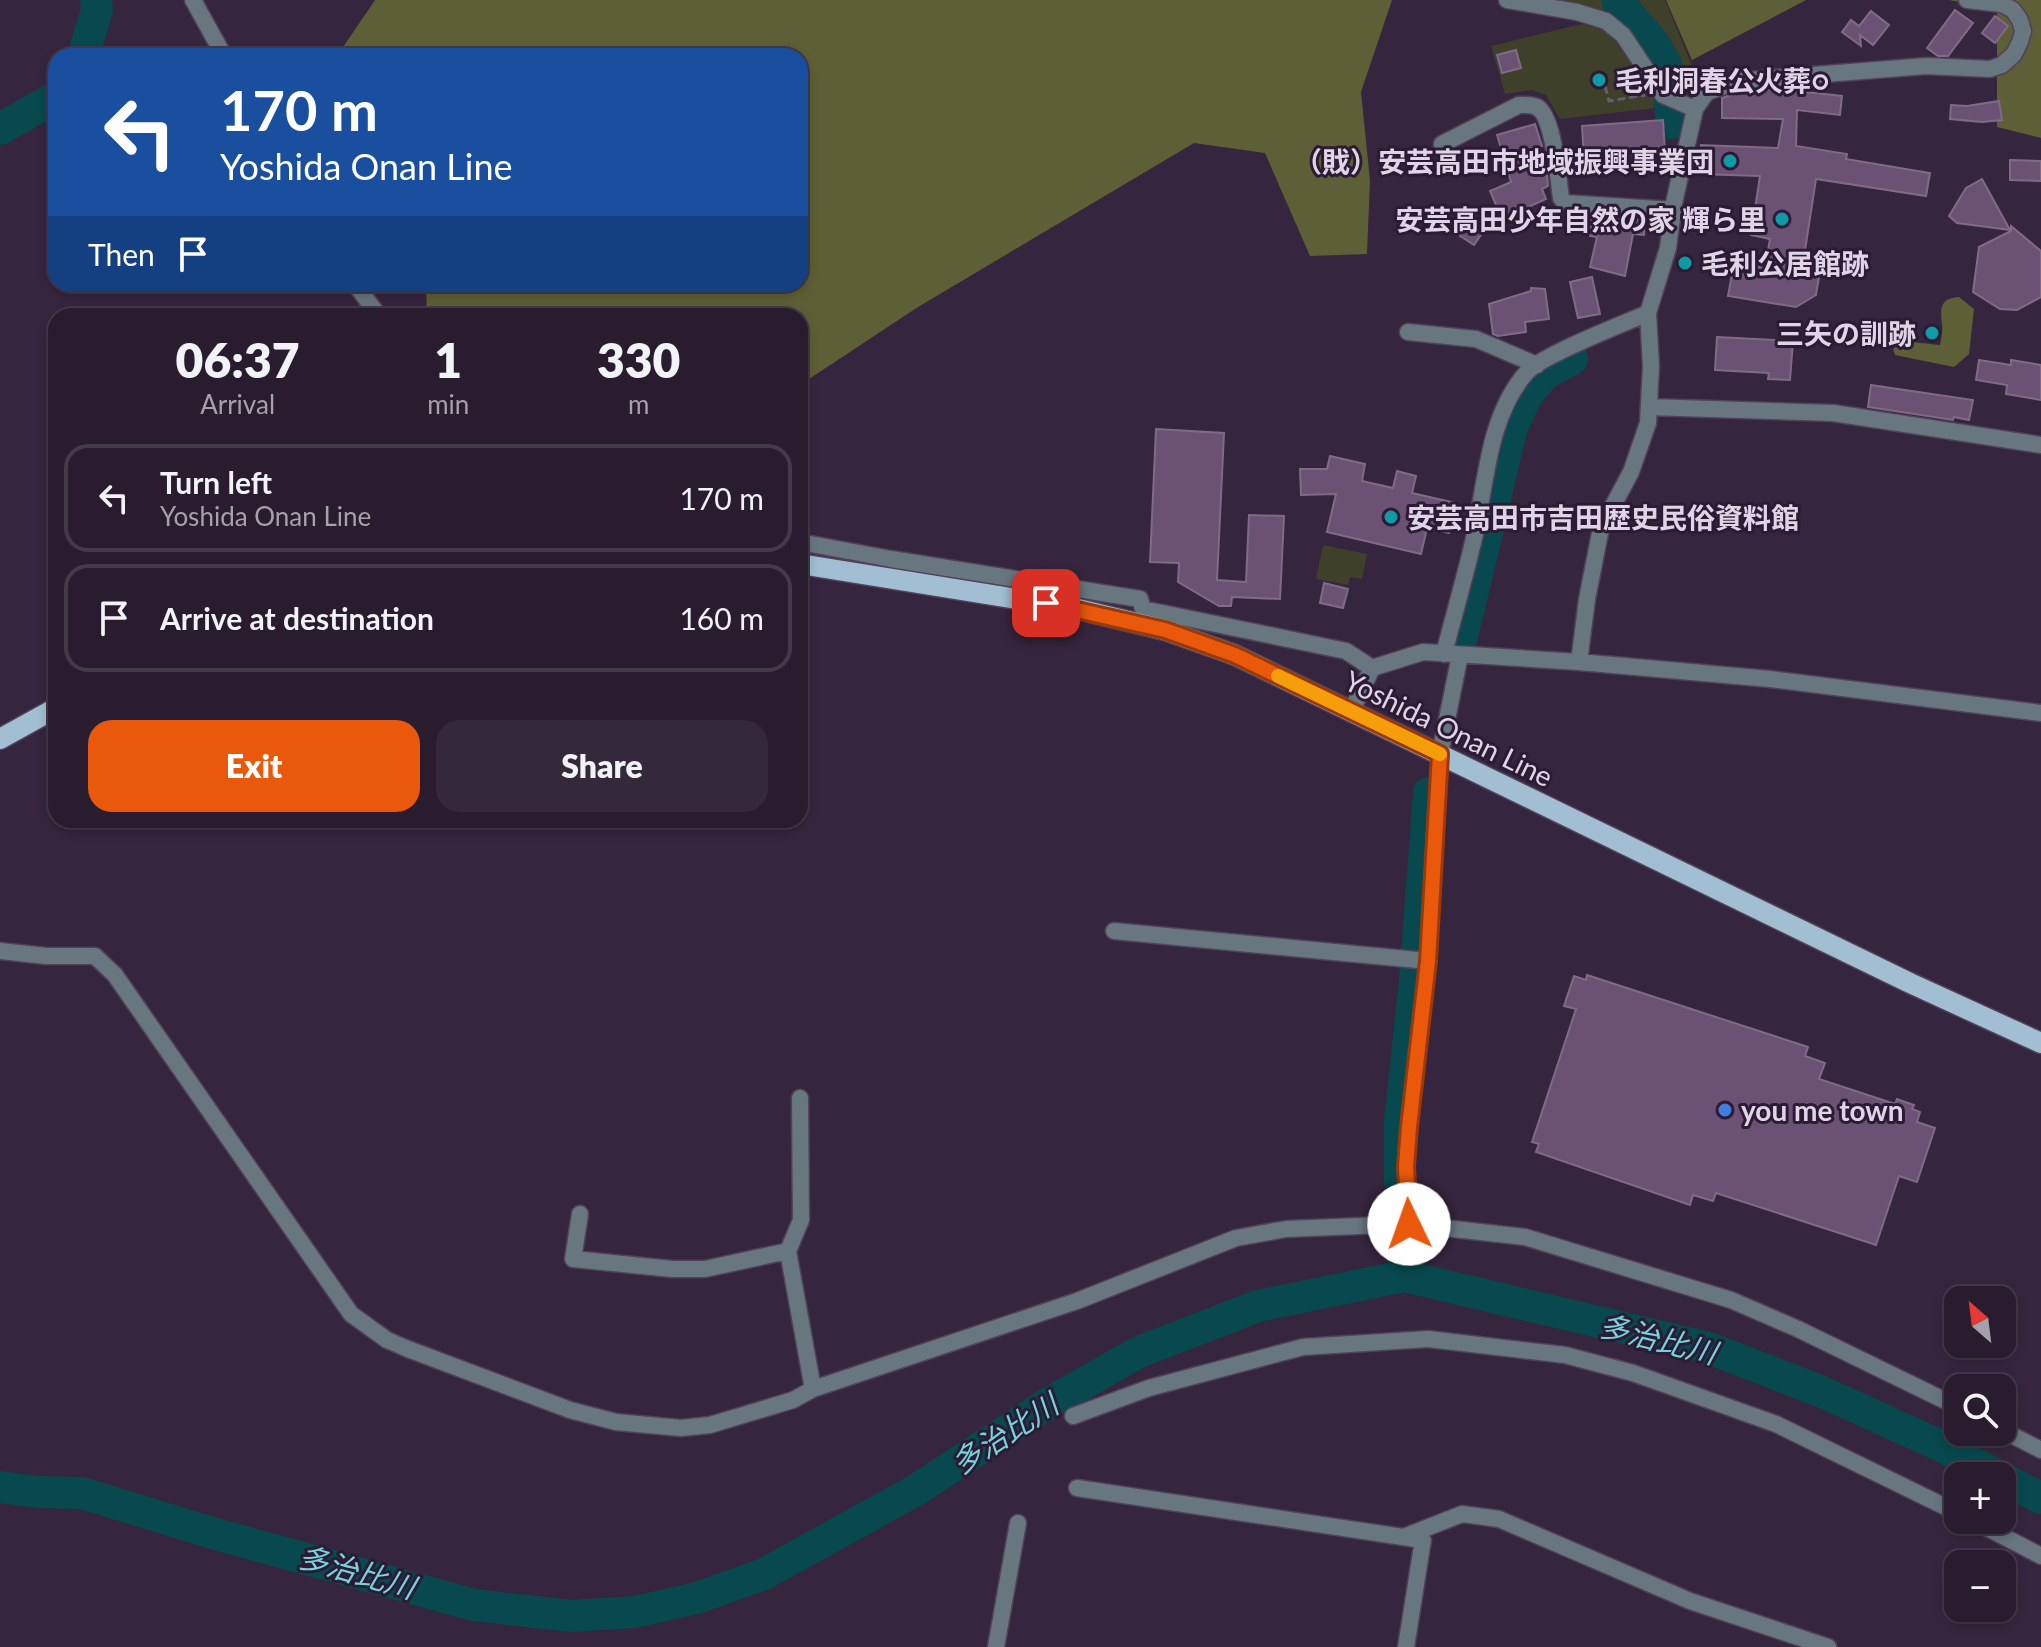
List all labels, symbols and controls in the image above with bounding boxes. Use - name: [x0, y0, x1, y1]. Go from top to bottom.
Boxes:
- place label: 毛利洞春公火葬○: [1615, 63, 1830, 97]
- marker: 毛利洞春公火葬○: [1590, 71, 1608, 89]
- text: 170 m: [220, 76, 378, 143]
- icon: left: [88, 80, 192, 184]
- text: Yoshida Onan Line: [220, 144, 512, 188]
- place label: （戝）安芸高田市地域振興事業団: [1294, 144, 1714, 178]
- marker: （戝）安芸高田市地域振興事業団: [1721, 152, 1739, 170]
- place label: 安芸高田少年自然の家 輝ら里: [1395, 202, 1766, 236]
- marker: 安芸高田少年自然の家 輝ら里: [1773, 210, 1791, 228]
- icon: arrive: [171, 232, 215, 276]
- text: Then: [88, 236, 155, 272]
- place label: 毛利公居館跡: [1701, 246, 1869, 280]
- marker: 毛利公居館跡: [1676, 254, 1694, 272]
- place label: 三矢の訓跡: [1776, 316, 1916, 350]
- marker: 三矢の訓跡: [1923, 324, 1941, 342]
- text: 06:37: [176, 331, 300, 388]
- text: 1: [434, 331, 462, 388]
- text: 330: [597, 331, 680, 388]
- text: Arrival: [200, 388, 275, 420]
- text: min: [427, 388, 469, 420]
- text: m: [628, 388, 649, 420]
- text: Turn left: [160, 464, 272, 500]
- icon: left: [92, 476, 136, 520]
- text: 170 m: [679, 480, 764, 516]
- text: Yoshida Onan Line: [160, 500, 371, 532]
- place label: 安芸高田市吉田歴史民俗資料館: [1407, 500, 1799, 534]
- marker: 安芸高田市吉田歴史民俗資料館: [1382, 508, 1400, 526]
- pin: [1012, 569, 1080, 637]
- icon: arrive: [1024, 581, 1068, 625]
- icon: arrive: [92, 596, 136, 640]
- text: Arrive at destination: [160, 600, 434, 636]
- text: 160 m: [679, 600, 764, 636]
- street label: Yoshida Onan Line: [1339, 663, 1559, 793]
- button: Exit: [88, 720, 420, 812]
- button: Share: [436, 720, 768, 812]
- place label: you me town: [1741, 1093, 1904, 1127]
- marker: you me town: [1716, 1101, 1734, 1119]
- position arrow: [1367, 1182, 1451, 1266]
- north arrow: [1944, 1286, 2016, 1358]
- map controls: [1944, 1286, 2016, 1622]
- water label: 多治比川: [1595, 1306, 1723, 1371]
- button: search: [1944, 1374, 2016, 1446]
- water label: 多治比川: [944, 1384, 1067, 1481]
- button: +: [1944, 1462, 2016, 1534]
- water label: 多治比川: [294, 1537, 423, 1606]
- button: −: [1944, 1550, 2016, 1622]

